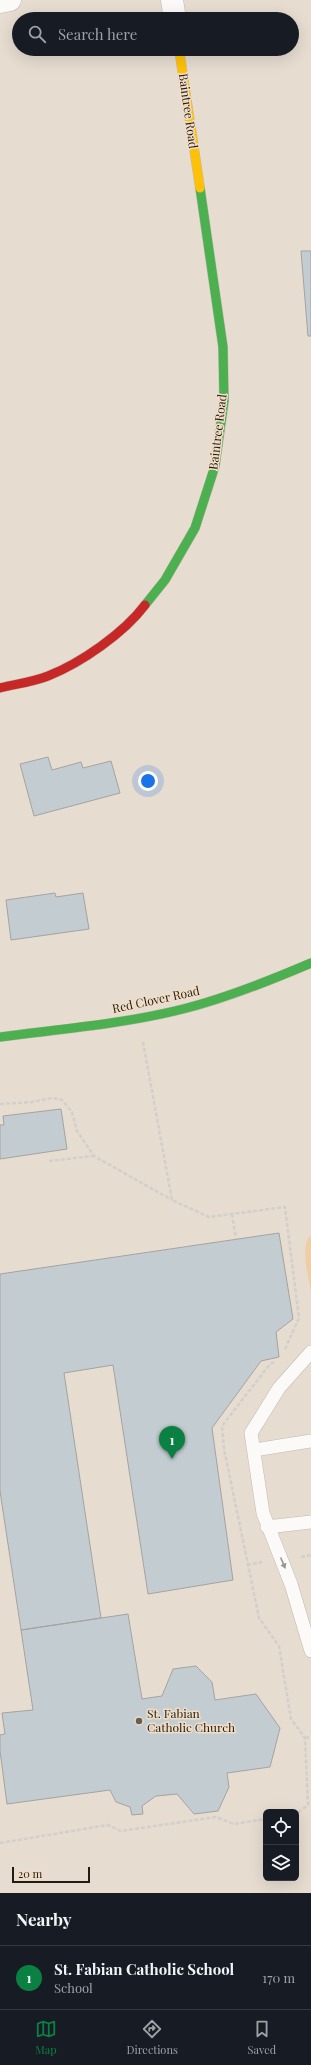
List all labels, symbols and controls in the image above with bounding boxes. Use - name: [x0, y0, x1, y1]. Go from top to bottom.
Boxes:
- search box: [12, 12, 299, 56]
- icon: search: [26, 23, 48, 45]
- text: Search here: [58, 24, 137, 44]
- street label: Baintree Road: [176, 72, 202, 150]
- street label: Baintree Road: [204, 393, 230, 471]
- your location: [138, 771, 158, 791]
- street label: Red Clover Road: [111, 982, 201, 1016]
- pin: 1: [159, 1426, 185, 1459]
- one-way arrow: [280, 1558, 286, 1570]
- place label: St. Fabian Catholic Church: [147, 1705, 235, 1735]
- marker: St. Fabian Catholic Church: [134, 1716, 144, 1726]
- map controls: [263, 1809, 299, 1881]
- button: locate: [263, 1809, 299, 1845]
- button: layers: [263, 1845, 299, 1881]
- scale bar: [12, 1865, 90, 1884]
- text: 20 m: [18, 1866, 42, 1881]
- text: Nearby: [16, 1908, 71, 1930]
- text: St. Fabian Catholic School: [54, 1959, 234, 1979]
- text: 1: [27, 1969, 31, 1986]
- text: 170 m: [262, 1969, 295, 1986]
- text: School: [54, 1979, 93, 1996]
- tab: Map: [35, 2018, 57, 2057]
- tab: Directions: [126, 2018, 178, 2057]
- tab: Saved: [248, 2018, 276, 2057]

